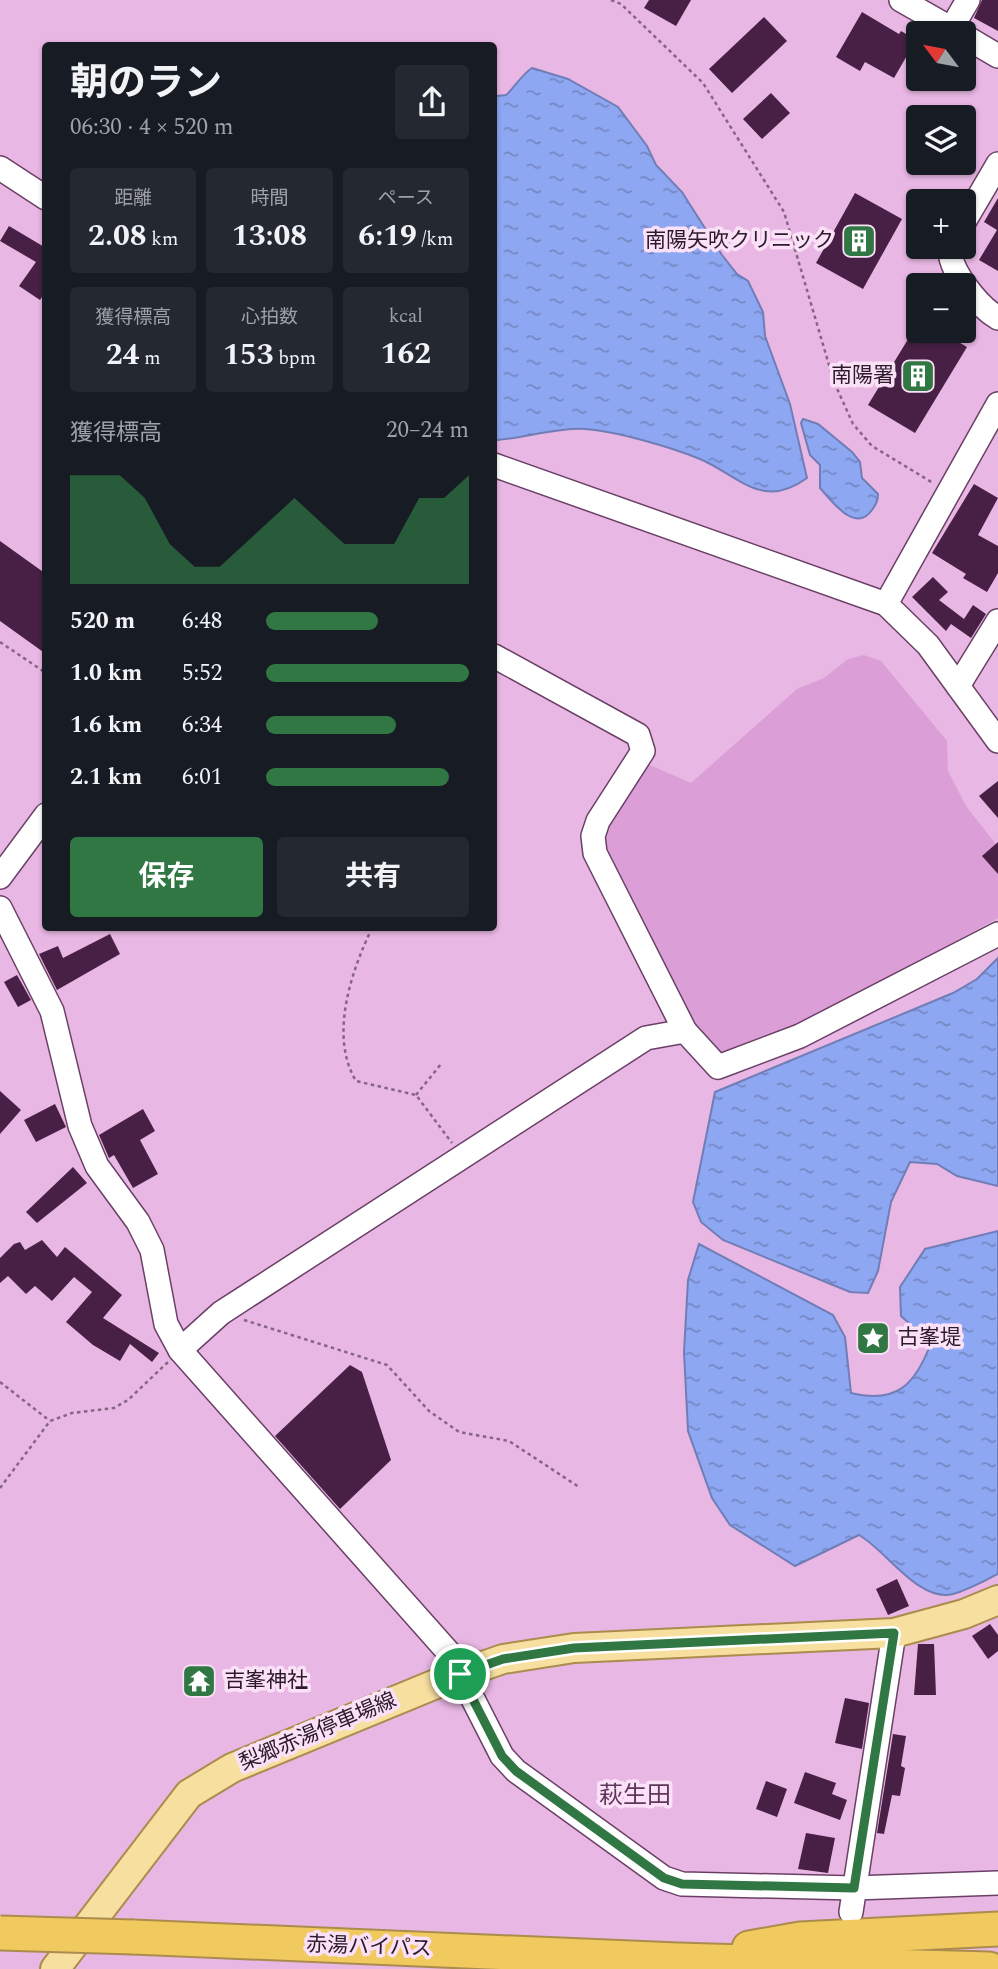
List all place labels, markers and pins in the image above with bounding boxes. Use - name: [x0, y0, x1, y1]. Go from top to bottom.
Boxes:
- building icon: 南陽矢吹クリニック: [840, 222, 878, 260]
- place label: 南陽矢吹クリニック: [645, 225, 834, 257]
- building icon: 南陽署: [899, 357, 937, 395]
- place label: 南陽署: [831, 360, 894, 392]
- place icon: 古峯堤: [854, 1319, 892, 1357]
- place label: 古峯堤: [898, 1322, 961, 1354]
- pin: [430, 1644, 490, 1704]
- temple icon: 吉峯神社: [180, 1662, 218, 1700]
- place label: 吉峯神社: [224, 1665, 308, 1697]

